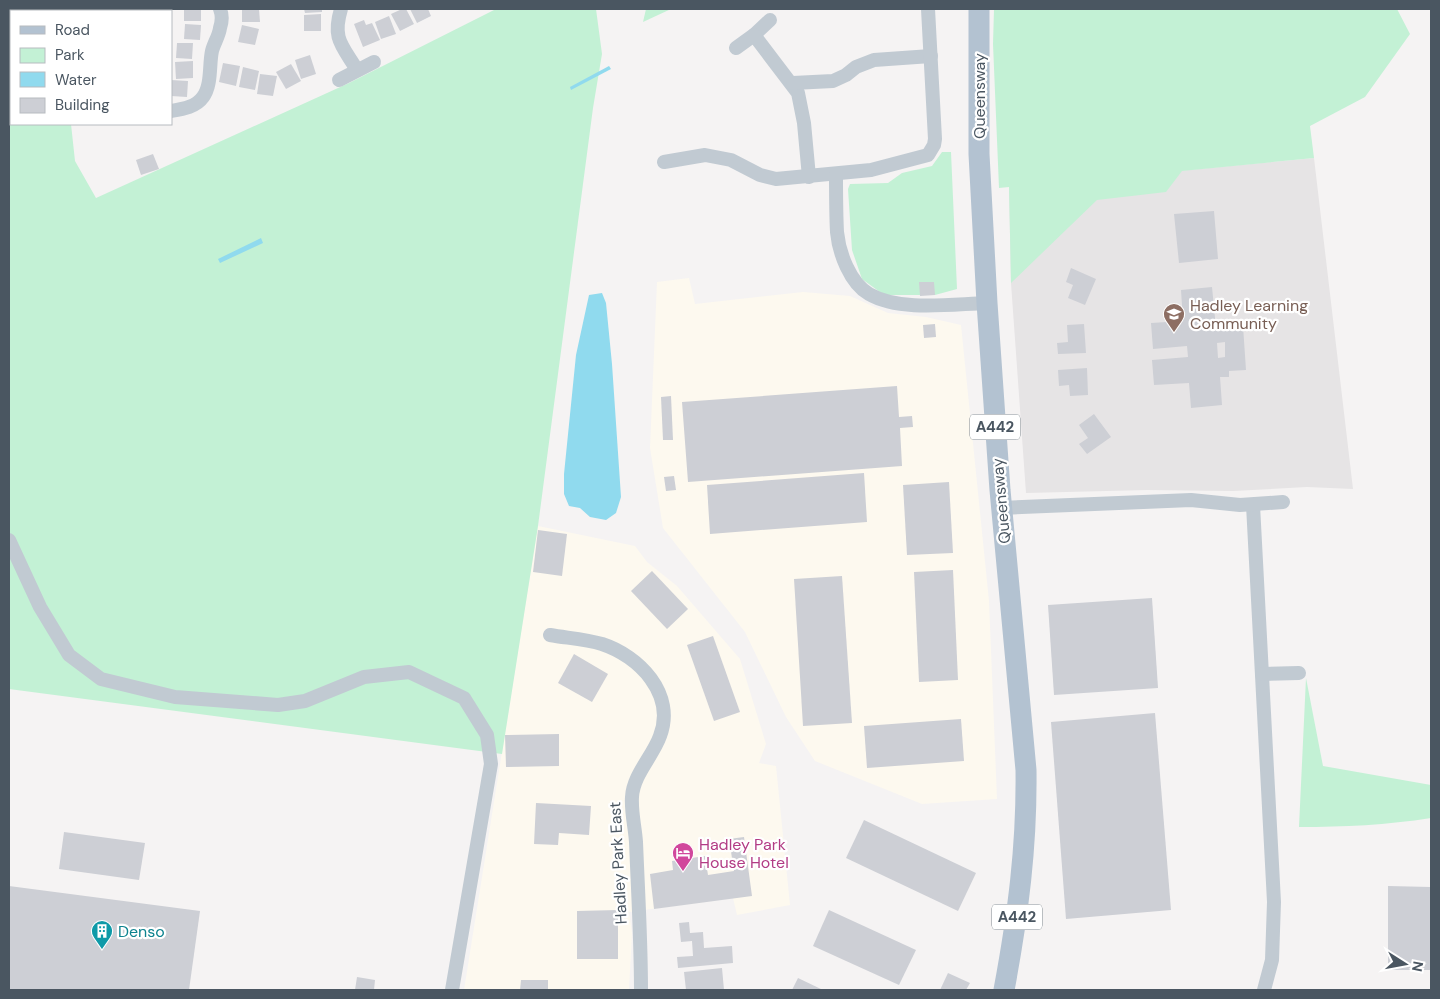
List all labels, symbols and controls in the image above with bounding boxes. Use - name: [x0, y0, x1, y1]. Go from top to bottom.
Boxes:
- legend: [10, 10, 172, 125]
- text: Road: [55, 20, 90, 40]
- text: Park: [55, 45, 85, 65]
- street label: Queensway: [969, 53, 990, 139]
- text: Water: [55, 70, 97, 90]
- text: Building: [55, 95, 110, 115]
- place label: Hadley Learning Community: [1190, 295, 1308, 334]
- school or university icon: Hadley Learning Community: [1162, 302, 1186, 333]
- road number: A442: [970, 414, 1020, 440]
- street label: Queensway: [987, 457, 1015, 545]
- street label: Hadley Park East: [604, 801, 632, 925]
- place label: Hadley Park House Hotel: [699, 834, 789, 873]
- hotel icon: Hadley Park House Hotel: [671, 841, 695, 872]
- road number: A442: [992, 904, 1042, 930]
- building icon: Denso: [90, 919, 114, 950]
- place label: Denso: [118, 921, 165, 942]
- north arrow: [1380, 939, 1430, 989]
- text: N: [1408, 960, 1428, 973]

